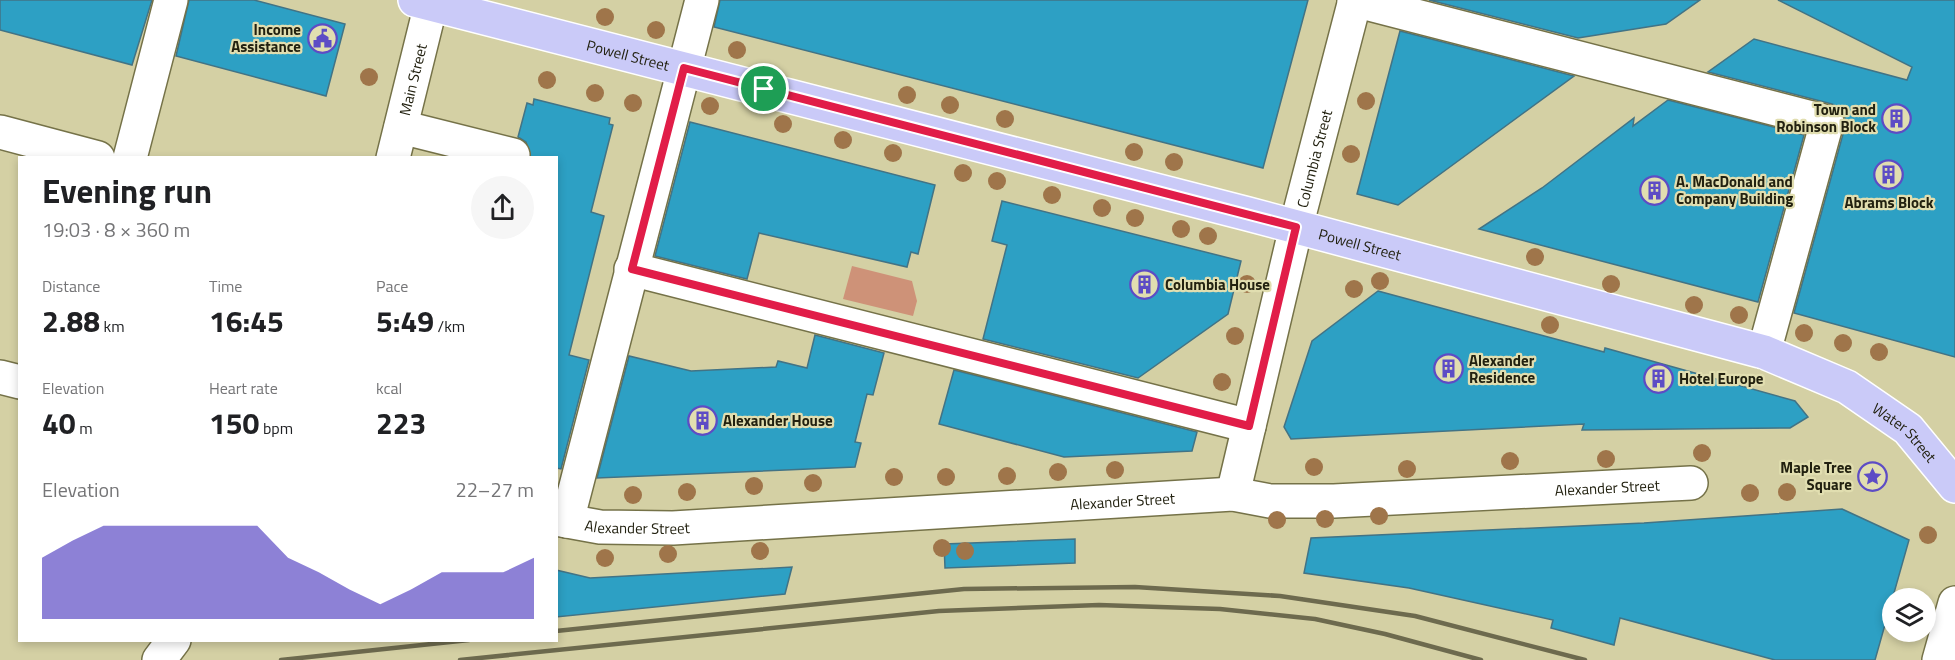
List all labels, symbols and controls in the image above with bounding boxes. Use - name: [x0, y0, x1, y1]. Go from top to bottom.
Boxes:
- place label: Income Assistance: [231, 18, 301, 58]
- public building icon: Income Assistance: [306, 22, 338, 54]
- street label: Powell Street: [584, 33, 673, 77]
- street label: Main Street: [392, 40, 433, 118]
- pin: [738, 63, 789, 114]
- icon: arrive: [747, 72, 780, 105]
- place label: Town and Robinson Block: [1776, 98, 1876, 138]
- building icon: Town and Robinson Block: [1881, 102, 1913, 134]
- street label: Columbia Street: [1290, 106, 1338, 210]
- building icon: Abrams Block: [1873, 159, 1905, 191]
- text: Evening run: [42, 166, 212, 216]
- place label: A. MacDonald and Company Building: [1676, 170, 1793, 210]
- building icon: A. MacDonald and Company Building: [1639, 174, 1671, 206]
- button: share: [471, 176, 534, 239]
- place label: Abrams Block: [1845, 191, 1934, 214]
- text: 19:03 · 8 × 360 m: [42, 214, 190, 245]
- street label: Powell Street: [1316, 222, 1405, 266]
- building icon: Columbia House: [1128, 268, 1160, 300]
- place label: Columbia House: [1165, 273, 1270, 296]
- text: Distance: [42, 274, 100, 298]
- text: Time: [209, 274, 242, 298]
- text: Pace: [376, 274, 408, 298]
- text: 2.88: [42, 298, 100, 344]
- text: 16:45: [209, 298, 284, 344]
- text: 5:49: [376, 298, 434, 344]
- text: km: [100, 314, 125, 338]
- text: /km: [434, 314, 465, 338]
- place label: Alexander Residence: [1469, 349, 1536, 389]
- building icon: Alexander Residence: [1432, 353, 1464, 385]
- building icon: Hotel Europe: [1642, 362, 1674, 394]
- place label: Hotel Europe: [1679, 367, 1764, 390]
- text: Elevation: [42, 376, 104, 400]
- text: Heart rate: [209, 376, 278, 400]
- text: kcal: [376, 376, 402, 400]
- street label: Water Street: [1868, 396, 1943, 468]
- text: 40: [42, 400, 76, 446]
- text: 150: [209, 400, 259, 446]
- text: 223: [376, 400, 426, 446]
- building icon: Alexander House: [686, 404, 718, 436]
- place label: Alexander House: [723, 409, 833, 432]
- text: m: [76, 416, 93, 440]
- text: bpm: [259, 416, 293, 440]
- place label: Maple Tree Square: [1780, 456, 1852, 496]
- place icon: Maple Tree Square: [1857, 460, 1889, 492]
- street label: Alexander Street: [1554, 473, 1661, 501]
- text: Elevation: [42, 474, 120, 505]
- text: 22–27 m: [455, 474, 534, 505]
- street label: Alexander Street: [1069, 486, 1176, 515]
- street label: Alexander Street: [583, 513, 691, 540]
- map controls: [1882, 588, 1936, 642]
- button: layers: [1882, 588, 1936, 642]

